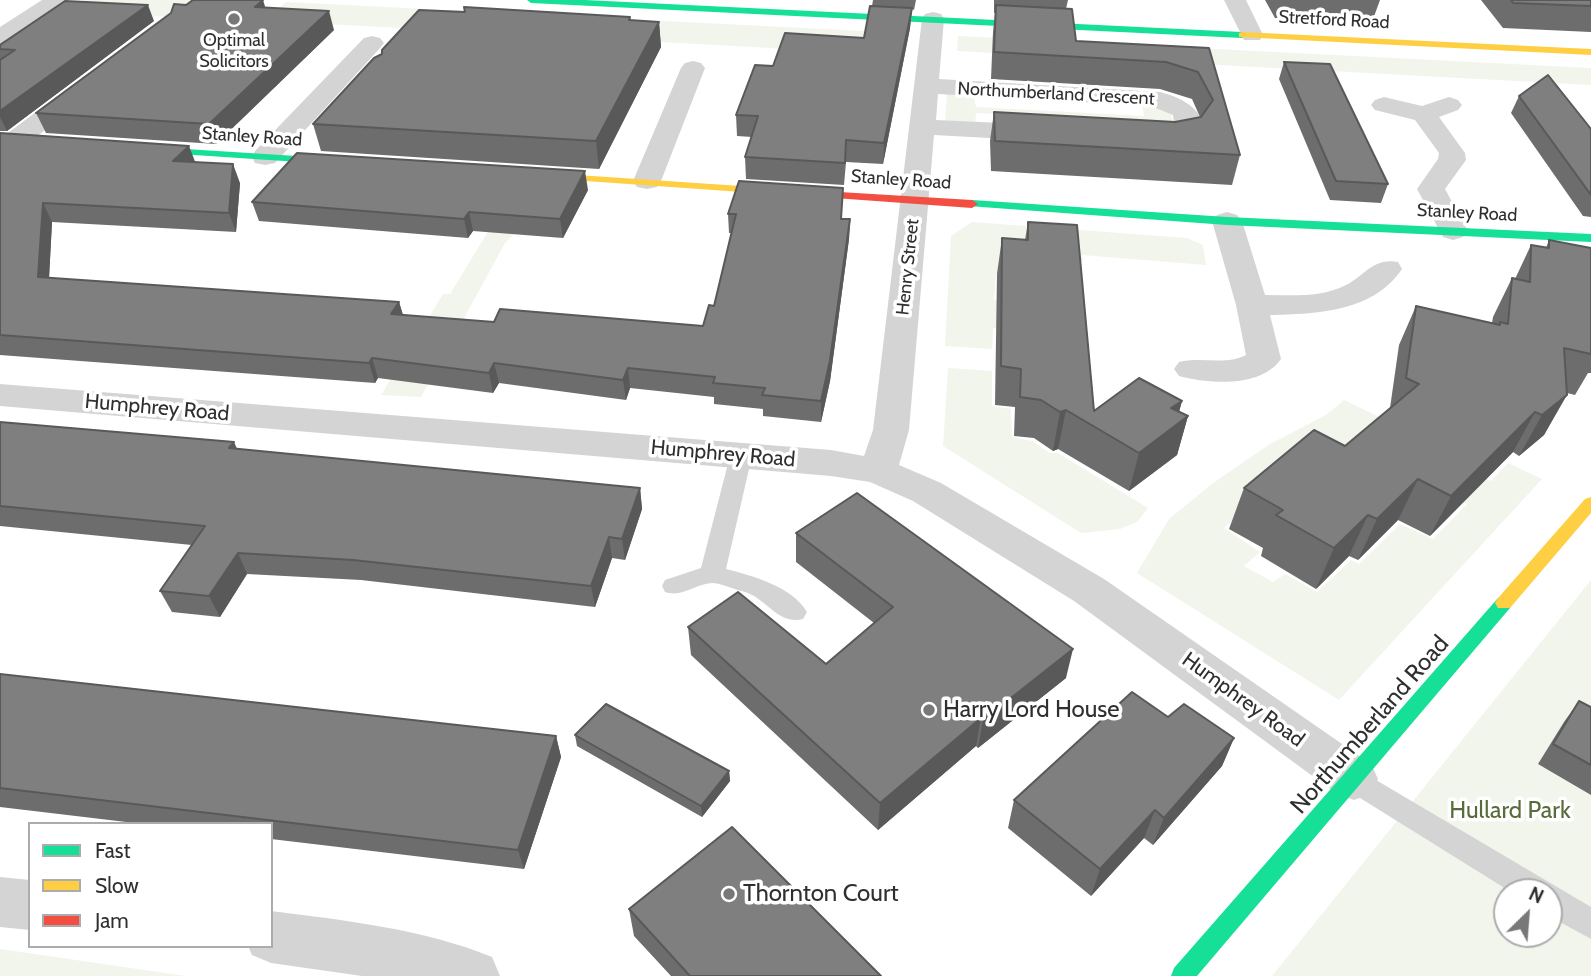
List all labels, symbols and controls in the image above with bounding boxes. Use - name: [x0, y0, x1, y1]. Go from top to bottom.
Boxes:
- street label: Stretford Road: [1278, 6, 1390, 34]
- marker: Optimal Solicitors: [226, 11, 242, 27]
- place label: Optimal Solicitors: [199, 30, 269, 72]
- street label: Northumberland Crescent: [957, 78, 1155, 110]
- street label: Stanley Road: [201, 123, 303, 151]
- street label: Stanley Road: [850, 166, 952, 194]
- street label: Stanley Road: [1416, 200, 1518, 226]
- street label: Henry Street: [892, 218, 924, 316]
- street label: Humphrey Road: [84, 389, 230, 427]
- street label: Humphrey Road: [650, 435, 796, 473]
- street label: Northumberland Road: [1285, 630, 1455, 820]
- street label: Humphrey Road: [1177, 647, 1309, 753]
- place label: Harry Lord House: [943, 696, 1119, 724]
- marker: Harry Lord House: [921, 702, 937, 718]
- park label: Hullard Park: [1449, 797, 1571, 825]
- legend: [28, 822, 273, 948]
- text: Fast: [95, 838, 131, 863]
- text: Slow: [95, 873, 139, 898]
- north arrow: [1493, 878, 1563, 948]
- place label: Thornton Court: [743, 880, 899, 908]
- text: N: [1525, 882, 1547, 909]
- marker: Thornton Court: [721, 886, 737, 902]
- text: Jam: [95, 908, 129, 933]

